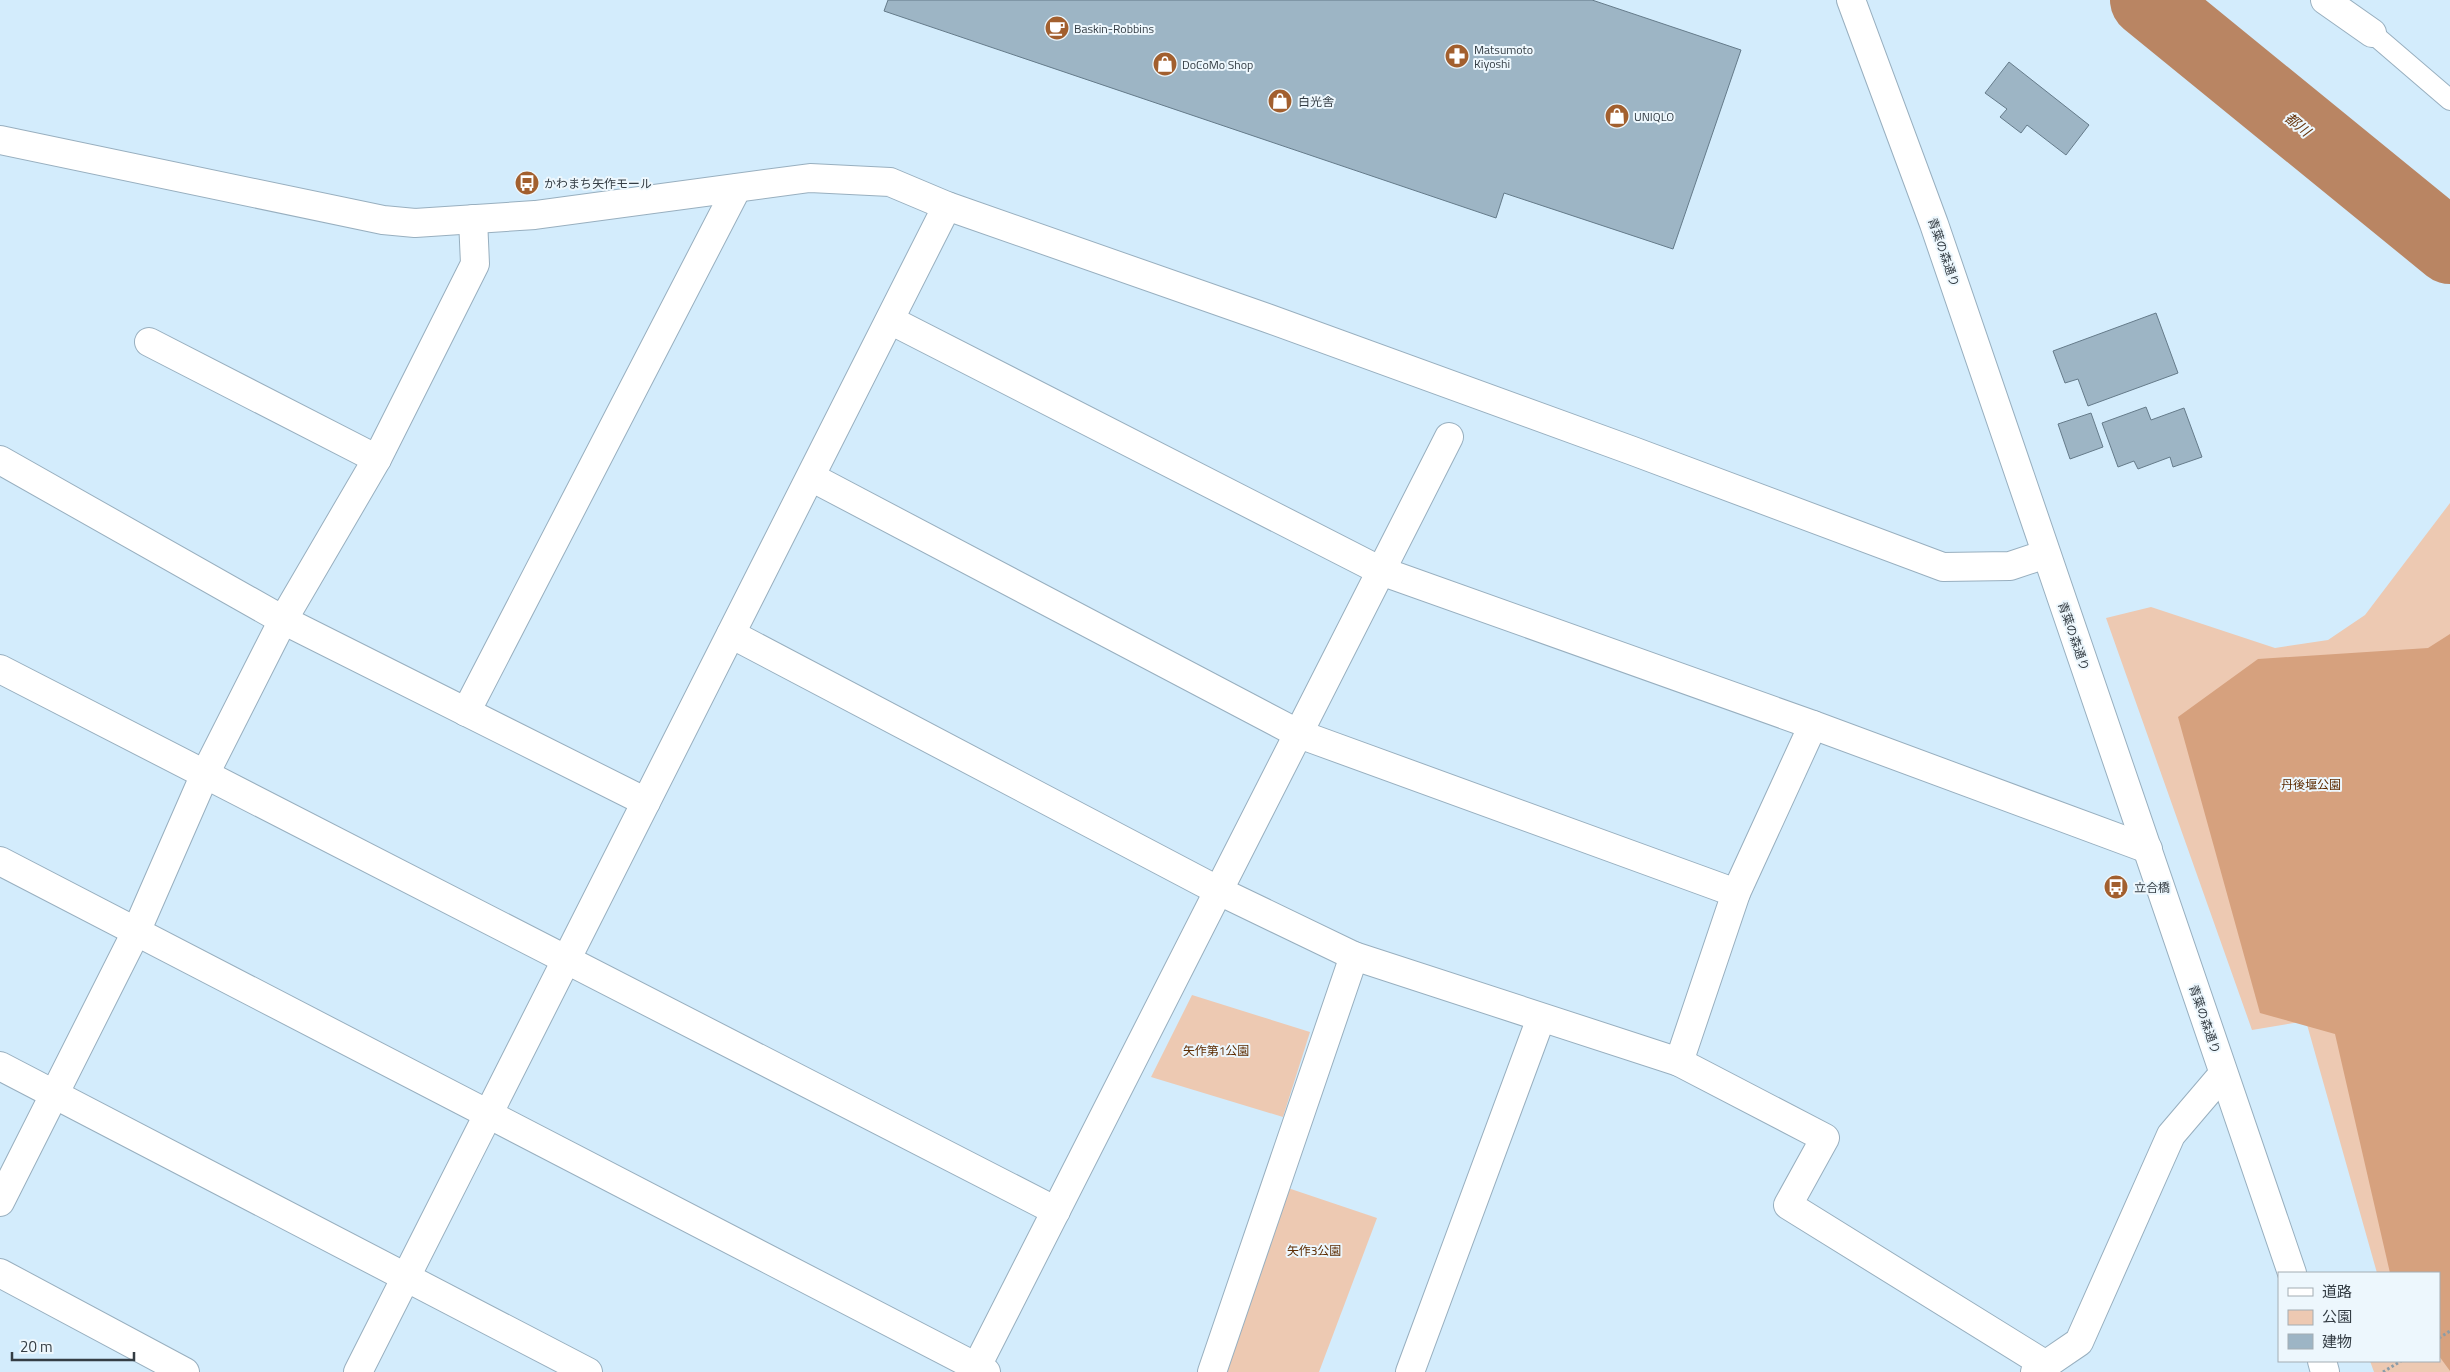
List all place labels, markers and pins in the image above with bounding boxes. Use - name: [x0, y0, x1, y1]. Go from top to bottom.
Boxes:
- cafe icon: Baskin-Robbins: [1044, 15, 1070, 41]
- place label: Baskin-Robbins: [1074, 19, 1154, 38]
- place label: Matsumoto Kiyoshi: [1474, 40, 1533, 73]
- pharmacy icon: Matsumoto Kiyoshi: [1444, 43, 1470, 69]
- shop icon: DoCoMo Shop: [1152, 51, 1178, 77]
- place label: DoCoMo Shop: [1182, 55, 1253, 74]
- shop icon: 白光舎: [1267, 88, 1293, 114]
- place label: 白光舎: [1298, 92, 1334, 111]
- shop icon: UNIQLO: [1604, 103, 1630, 129]
- place label: UNIQLO: [1634, 107, 1674, 126]
- bus stop icon: かわまち矢作モール: [514, 170, 540, 196]
- place label: かわまち矢作モール: [544, 174, 652, 193]
- bus stop icon: 立合橋: [2103, 874, 2129, 900]
- place label: 立合橋: [2134, 878, 2170, 897]

